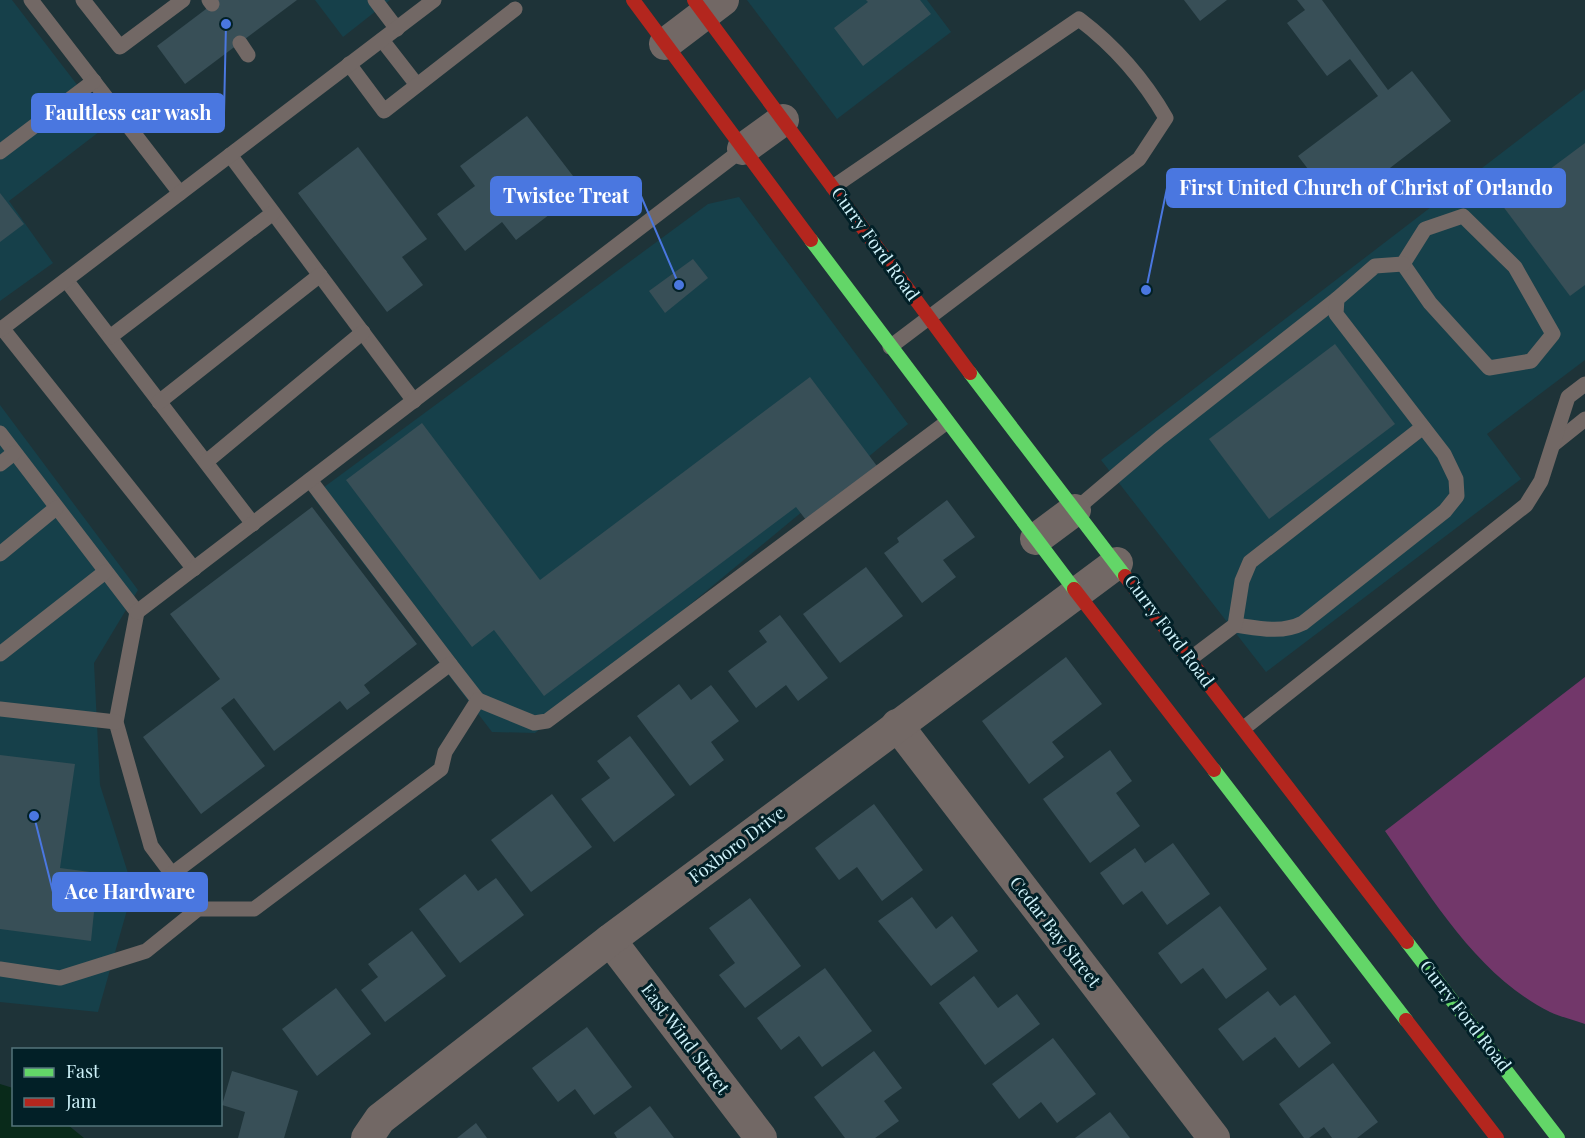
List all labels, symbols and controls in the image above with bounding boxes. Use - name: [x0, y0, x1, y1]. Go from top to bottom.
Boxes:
- callout: Faultless car wash: [32, 94, 224, 132]
- text: Faultless car wash: [44, 98, 212, 125]
- callout: First United Church of Christ of Orlando: [1167, 169, 1565, 207]
- text: First United Church of Christ of Orlando: [1179, 173, 1553, 200]
- callout: Twistee Treat: [491, 177, 641, 215]
- text: Twistee Treat: [503, 181, 630, 208]
- street label: Curry Ford Road: [826, 182, 926, 306]
- street label: Curry Ford Road: [1120, 569, 1220, 692]
- street label: Foxboro Drive: [683, 800, 789, 888]
- street label: Cedar Bay Street: [1005, 871, 1107, 992]
- callout: Ace Hardware: [53, 873, 207, 911]
- text: Ace Hardware: [64, 877, 195, 904]
- street label: Curry Ford Road: [1415, 955, 1517, 1076]
- street label: East Wind Street: [636, 978, 736, 1099]
- legend: [12, 1048, 222, 1126]
- text: Fast: [66, 1059, 100, 1083]
- text: Jam: [65, 1089, 96, 1113]

